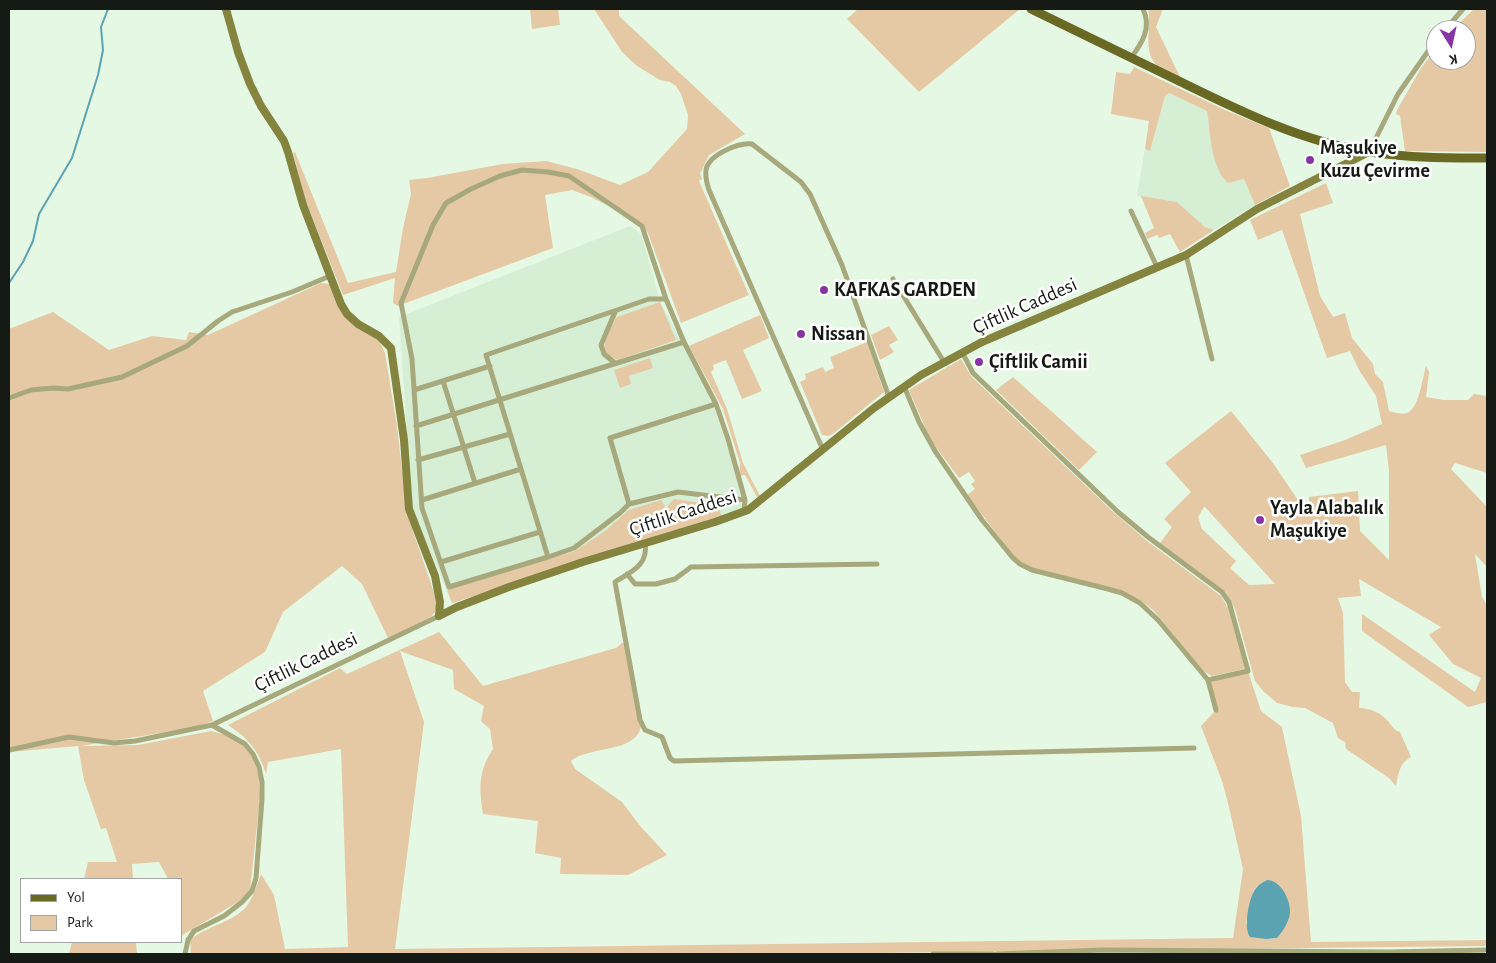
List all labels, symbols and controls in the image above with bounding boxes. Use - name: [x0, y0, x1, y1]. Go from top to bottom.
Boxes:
- north arrow: [1426, 20, 1476, 70]
- text: K: [1448, 51, 1459, 66]
- place label: Maşukiye Kuzu Çevirme: [1320, 136, 1430, 183]
- marker: Maşukiye Kuzu Çevirme: [1304, 154, 1316, 166]
- street label: Çiftlik Caddesi: [969, 272, 1081, 340]
- place label: KAFKAS GARDEN: [834, 278, 976, 302]
- marker: KAFKAS GARDEN: [818, 284, 830, 296]
- place label: Nissan: [811, 322, 866, 346]
- marker: Nissan: [795, 328, 807, 340]
- place label: Çiftlik Camii: [989, 350, 1088, 374]
- marker: Çiftlik Camii: [973, 356, 985, 368]
- street label: Çiftlik Caddesi: [626, 484, 740, 542]
- place label: Yayla Alabalık Maşukiye: [1270, 496, 1384, 543]
- marker: Yayla Alabalık Maşukiye: [1254, 514, 1266, 526]
- street label: Çiftlik Caddesi: [250, 627, 362, 697]
- legend: [20, 878, 182, 943]
- text: Yol: [67, 890, 85, 905]
- text: Park: [67, 915, 93, 930]

